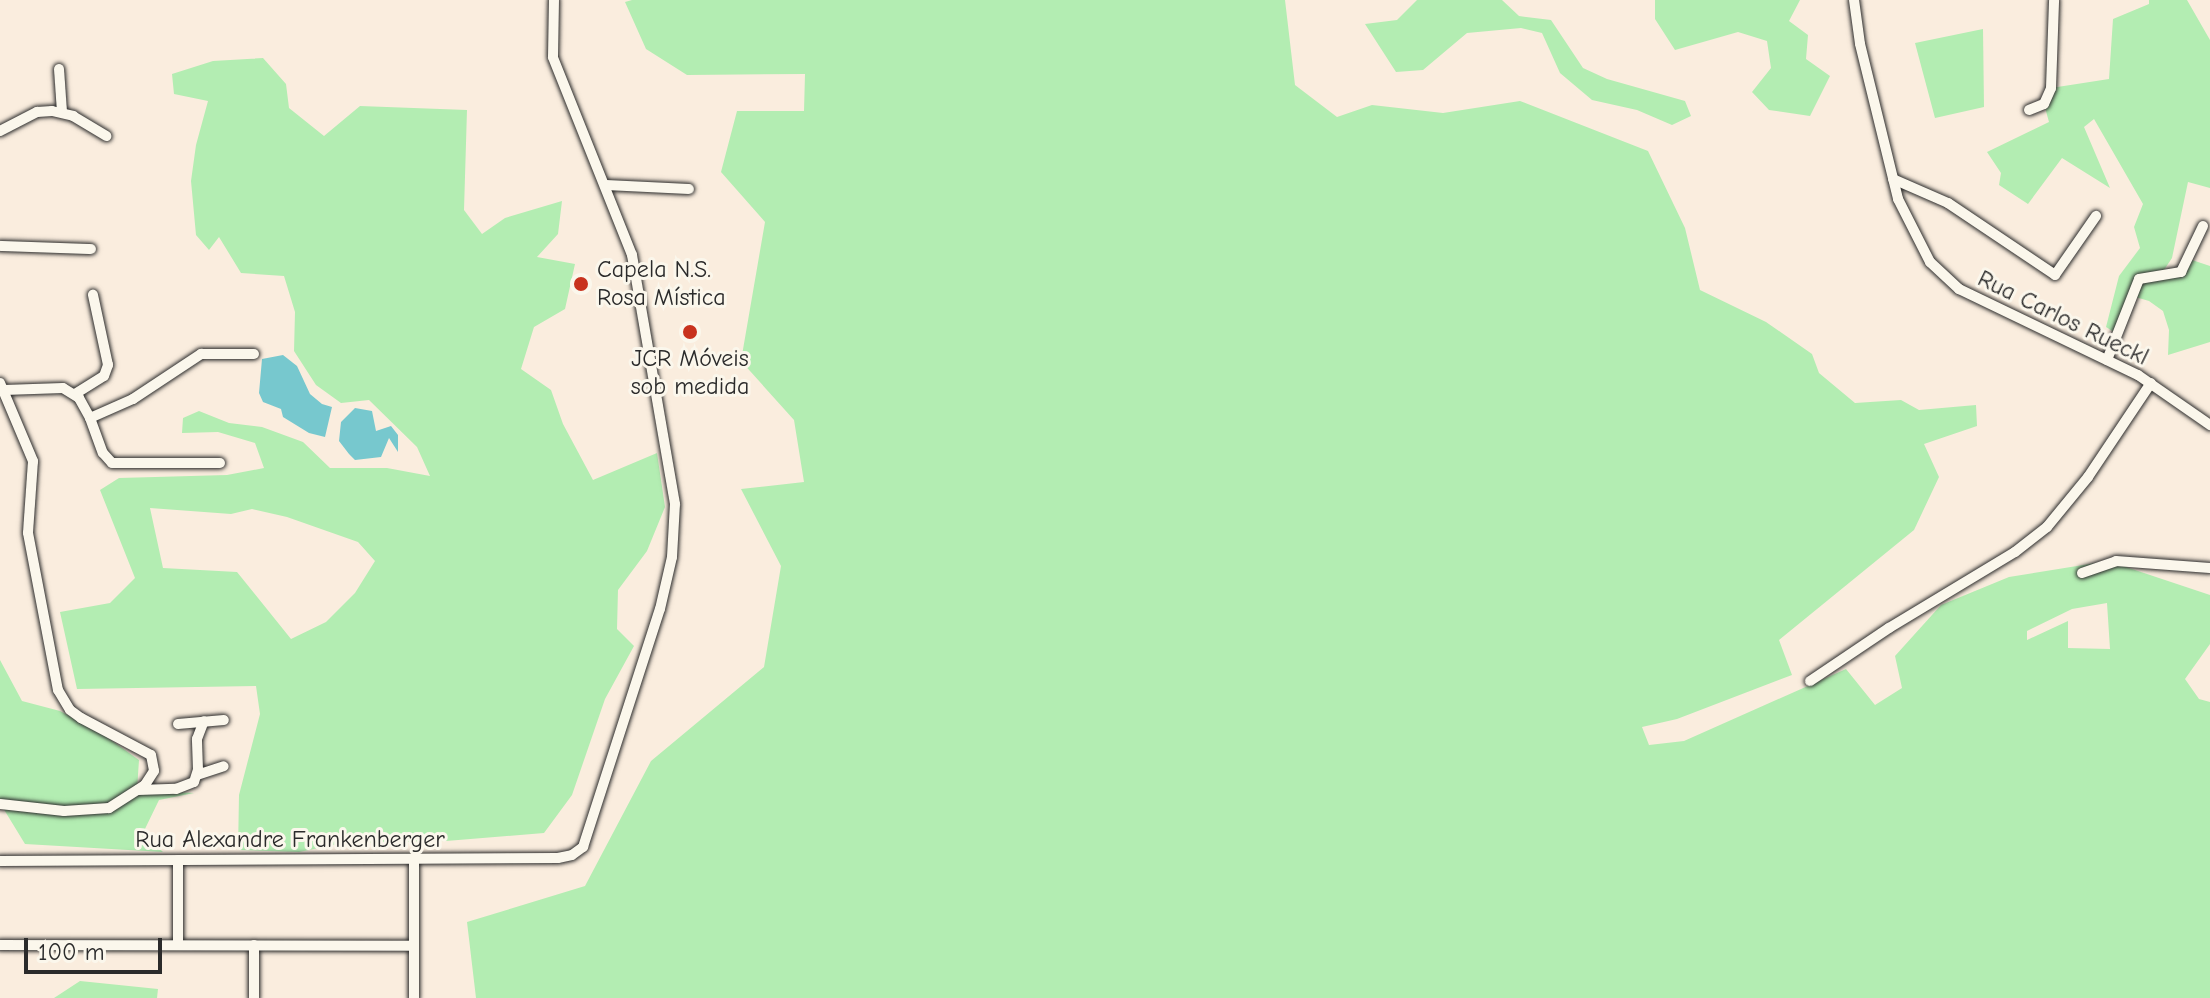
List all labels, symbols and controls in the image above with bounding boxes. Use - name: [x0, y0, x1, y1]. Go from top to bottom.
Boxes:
- place label: Capela N.S. Rosa Mística: [597, 256, 726, 312]
- street label: Rua Carlos Rueckl: [1973, 264, 2153, 372]
- marker: Capela N.S. Rosa Mística: [572, 275, 590, 293]
- marker: JCR Móveis sob medida: [681, 323, 699, 341]
- place label: JCR Móveis sob medida: [631, 345, 749, 401]
- street label: Rua Alexandre Frankenberger: [135, 826, 445, 854]
- scale bar: [28, 922, 166, 972]
- text: 100 m: [38, 938, 105, 966]

